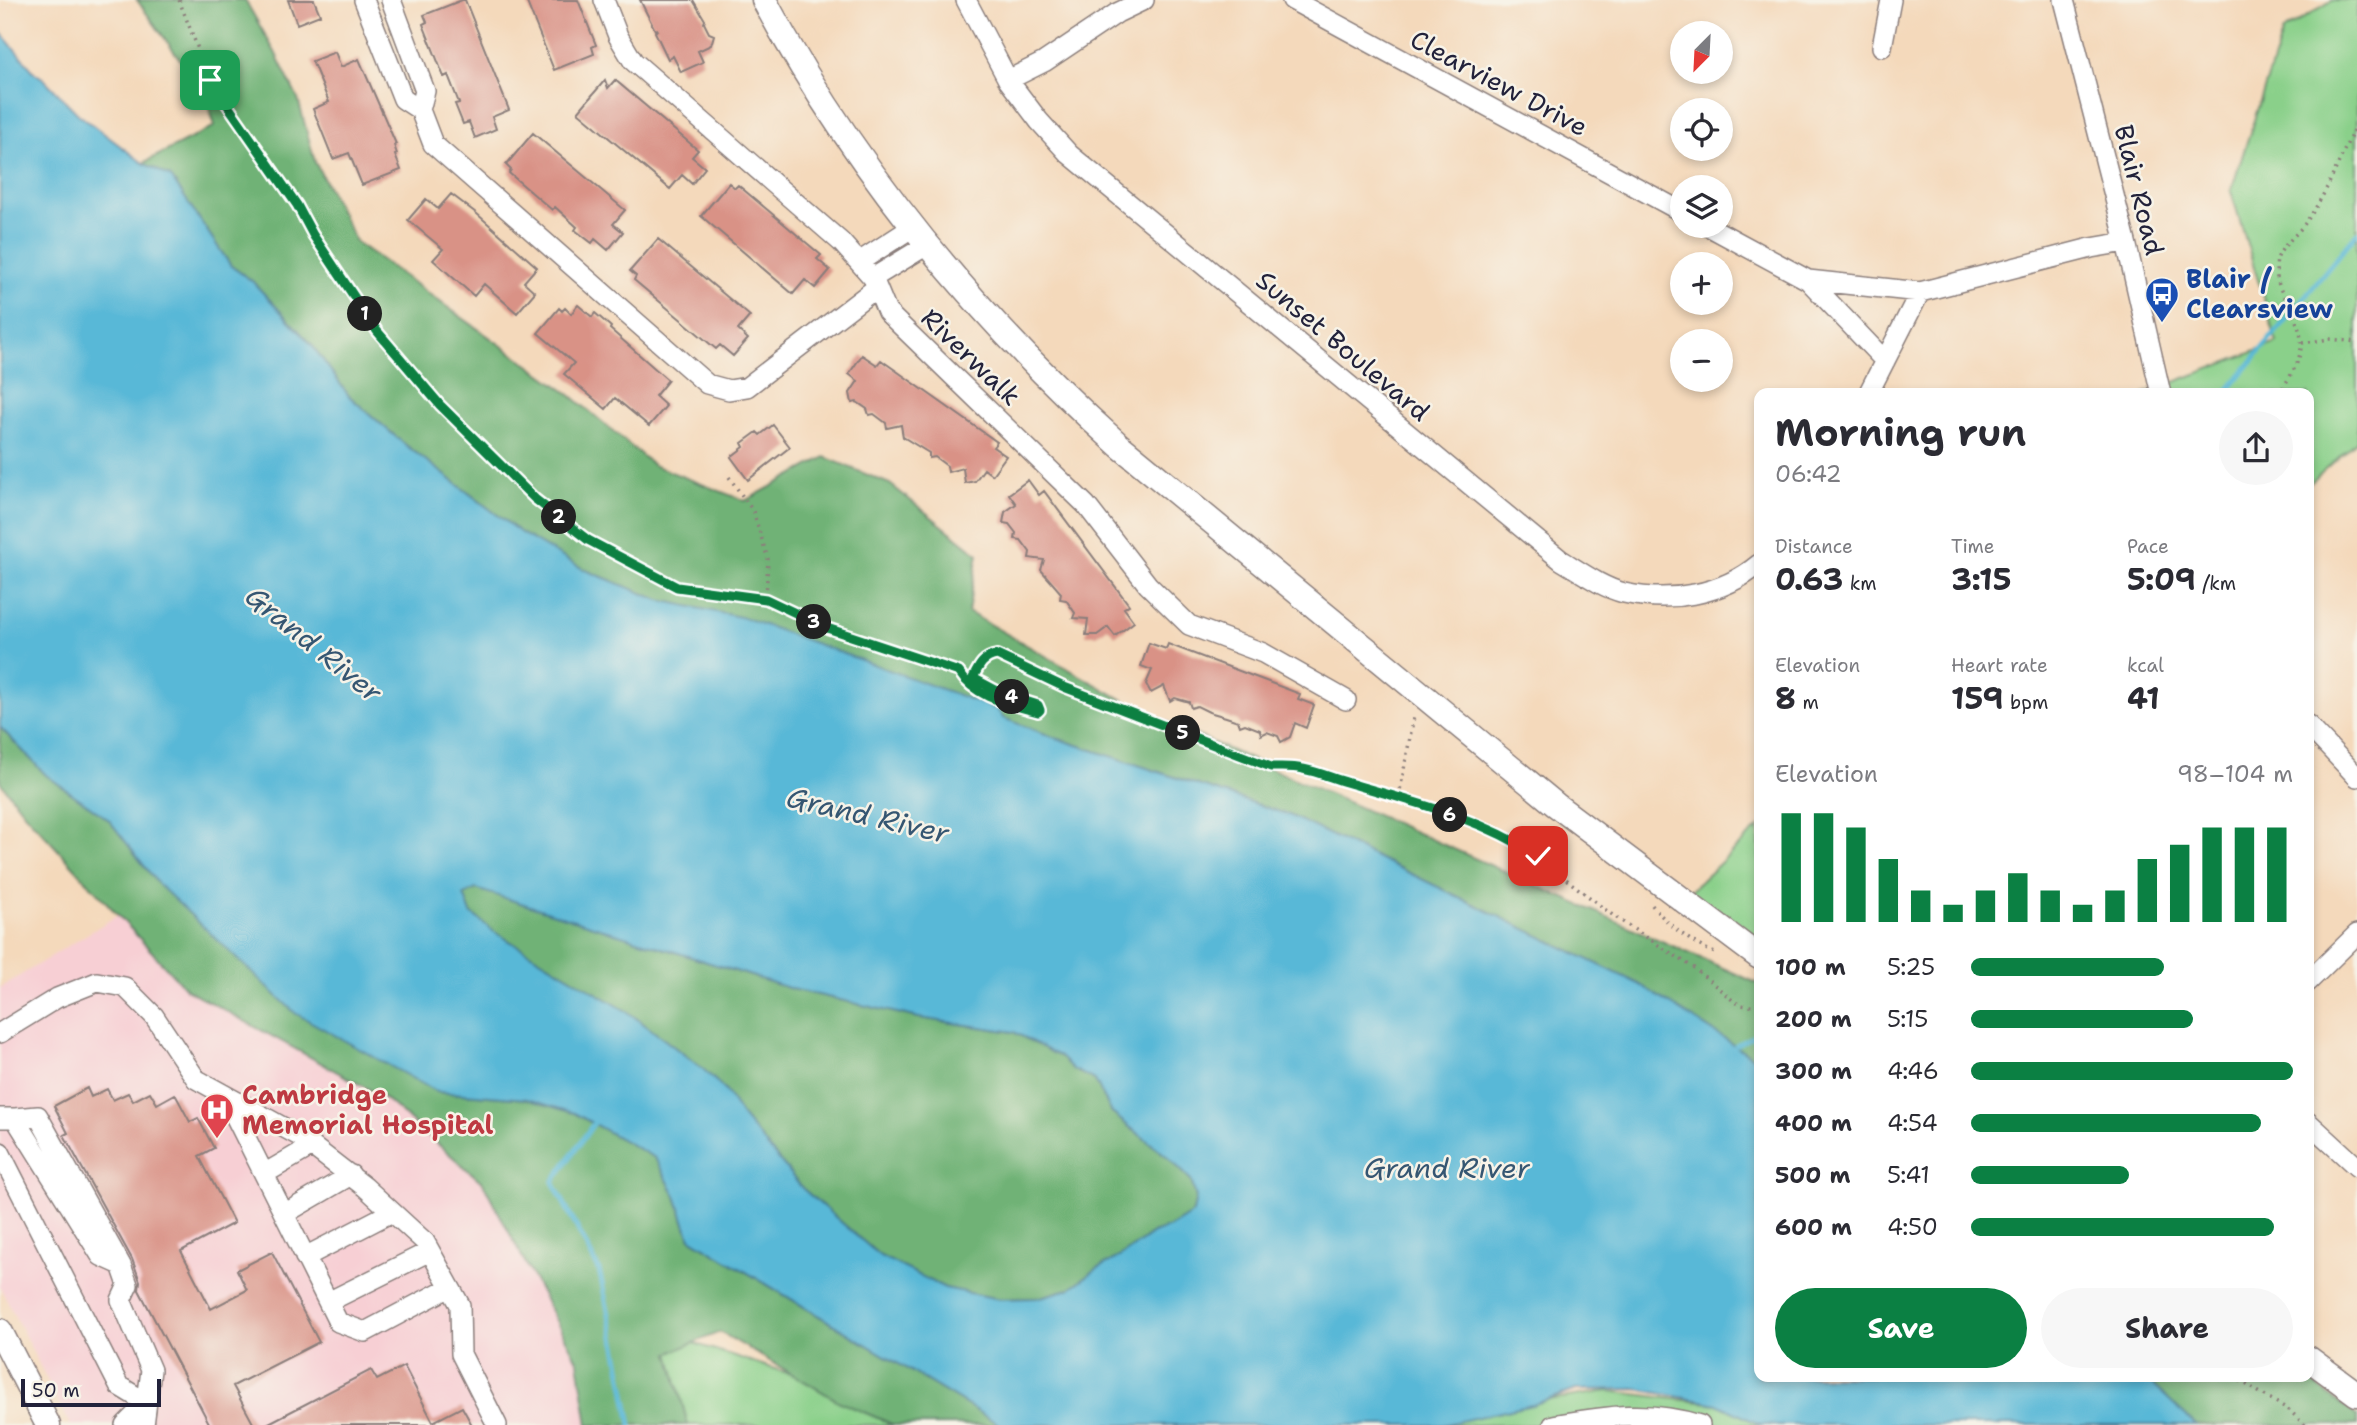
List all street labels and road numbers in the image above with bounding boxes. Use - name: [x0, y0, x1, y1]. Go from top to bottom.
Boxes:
- street label: Clearview Drive: [1404, 21, 1594, 144]
- street label: Blair Road: [2106, 121, 2173, 259]
- street label: Sunset Boulevard: [1249, 263, 1438, 429]
- street label: Riverwalk: [914, 300, 1029, 413]

